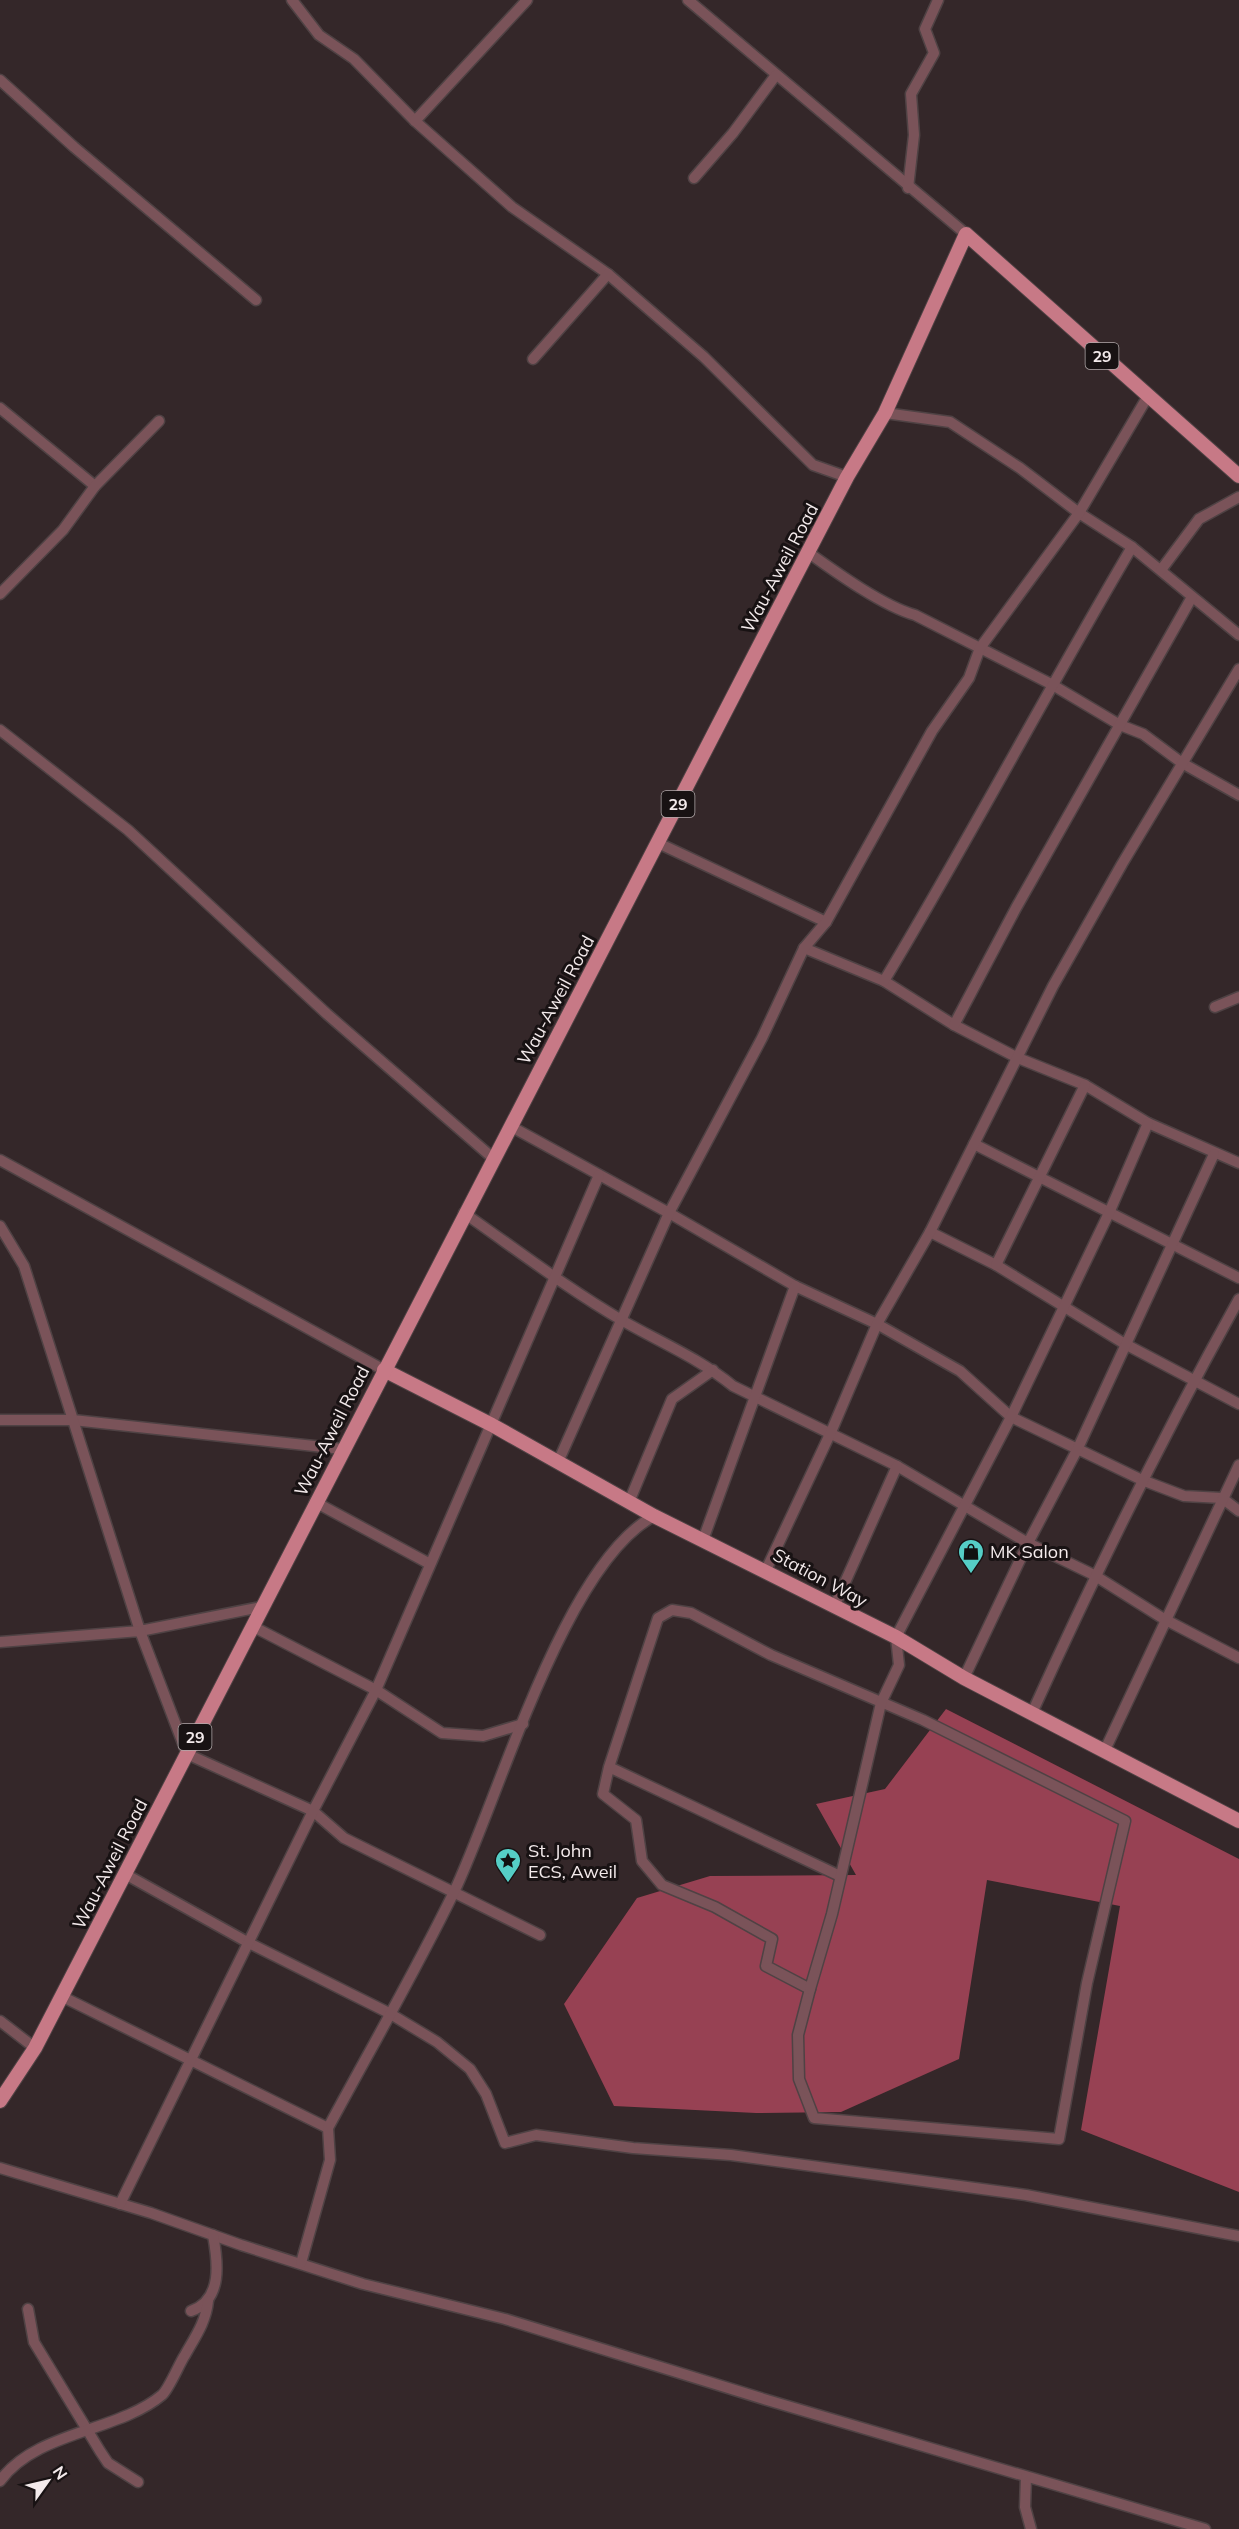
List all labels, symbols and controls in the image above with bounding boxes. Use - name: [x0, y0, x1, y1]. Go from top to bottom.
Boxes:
- road number: 29: [1086, 343, 1118, 369]
- street label: Wau-Aweil Road: [736, 499, 823, 636]
- road number: 29: [662, 791, 694, 817]
- street label: Wau-Aweil Road: [512, 931, 599, 1068]
- street label: Wau-Aweil Road: [289, 1362, 374, 1500]
- shop icon: MK Salon: [956, 1537, 986, 1575]
- place label: MK Salon: [990, 1540, 1069, 1563]
- street label: Station Way: [769, 1543, 872, 1612]
- road number: 29: [178, 1724, 212, 1750]
- street label: Wau-Aweil Road: [67, 1795, 152, 1933]
- place label: St. John ECS, Aweil: [528, 1839, 617, 1883]
- place icon: St. John ECS, Aweil: [493, 1846, 523, 1884]
- north arrow: [18, 2451, 78, 2511]
- text: N: [49, 2462, 72, 2483]

